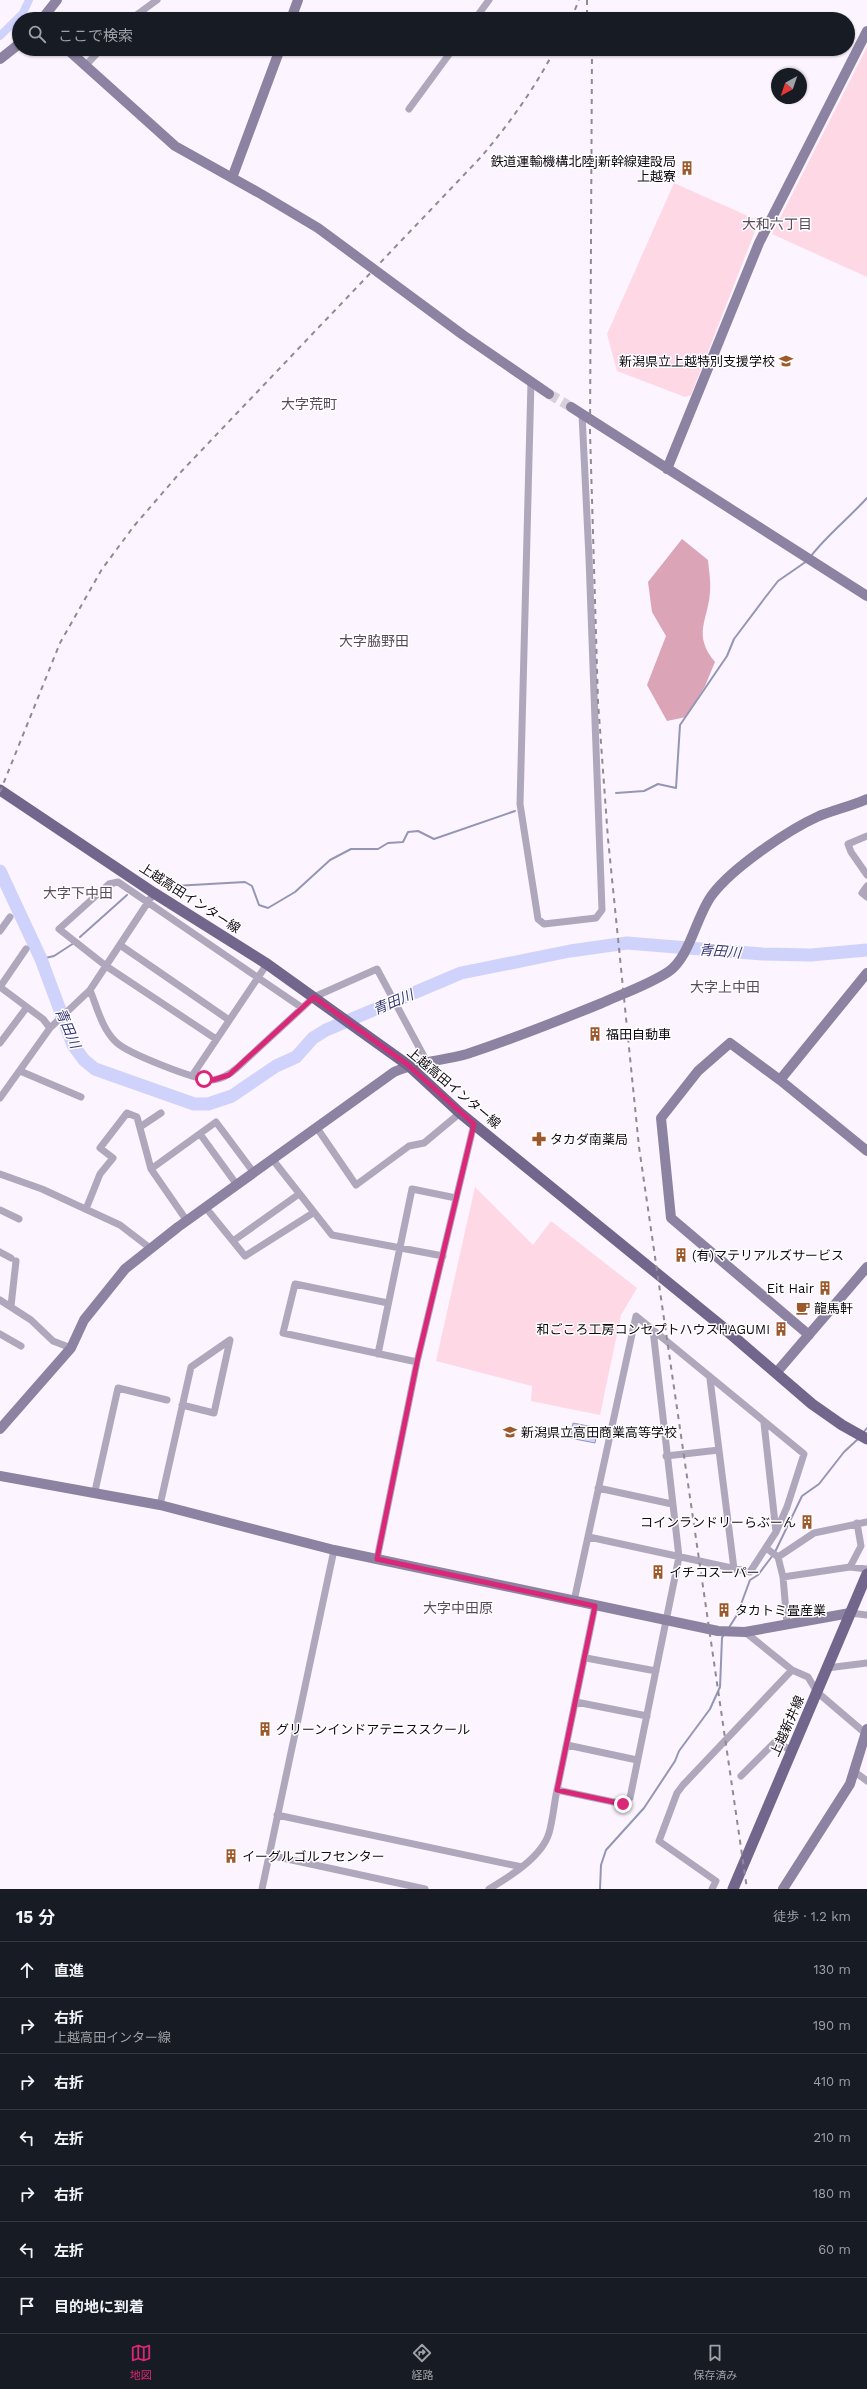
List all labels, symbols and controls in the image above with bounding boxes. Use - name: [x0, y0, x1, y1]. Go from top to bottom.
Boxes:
- search box: [12, 12, 855, 56]
- icon: search: [26, 23, 48, 45]
- text: ここで検索: [58, 27, 133, 45]
- north arrow: [771, 68, 807, 104]
- place label: 鉄道運輸機構北陸j新幹線建設局 上越寮: [491, 154, 676, 184]
- building icon: 鉄道運輸機構北陸j新幹線建設局 上越寮: [679, 160, 695, 176]
- district label: 大和六丁目: [742, 216, 812, 232]
- school or university icon: 新潟県立上越特別支援学校: [778, 353, 794, 369]
- place label: 新潟県立上越特別支援学校: [619, 354, 775, 369]
- district label: 大字荒町: [281, 396, 337, 412]
- district label: 大字脇野田: [339, 633, 409, 649]
- street label: 上越高田インター線: [137, 860, 243, 936]
- district label: 大字下中田: [43, 885, 113, 901]
- water label: 青田川: [698, 941, 744, 961]
- district label: 大字上中田: [690, 979, 760, 995]
- water label: 青田川: [371, 986, 417, 1018]
- water label: 青田川: [52, 1006, 84, 1052]
- building icon: 福田自動車: [587, 1026, 603, 1042]
- place label: 福田自動車: [606, 1027, 671, 1042]
- street label: 上越高田インター線: [404, 1045, 504, 1131]
- route start: [195, 1070, 213, 1088]
- pharmacy icon: タカダ南薬局: [531, 1131, 547, 1147]
- place label: タカダ南薬局: [550, 1132, 628, 1147]
- building icon: (有)マテリアルズサービス: [673, 1247, 689, 1263]
- place label: (有)マテリアルズサービス: [692, 1248, 844, 1263]
- building icon: Eit Hair: [817, 1280, 833, 1296]
- place label: Eit Hair: [767, 1281, 814, 1296]
- cafe icon: 龍馬軒: [795, 1300, 811, 1316]
- place label: 龍馬軒: [814, 1301, 853, 1316]
- building icon: 和ごころ工房コンセプトハウスHAGUMI: [773, 1321, 789, 1337]
- place label: 和ごころ工房コンセプトハウスHAGUMI: [537, 1322, 770, 1337]
- school or university icon: 新潟県立高田商業高等学校: [502, 1424, 518, 1440]
- place label: 新潟県立高田商業高等学校: [521, 1425, 677, 1440]
- building icon: コインランドリーらぶーん: [799, 1514, 815, 1530]
- place label: コインランドリーらぶーん: [640, 1515, 796, 1530]
- building icon: イチコスーパー: [650, 1564, 666, 1580]
- place label: イチコスーパー: [669, 1565, 760, 1580]
- district label: 大字中田原: [423, 1600, 493, 1616]
- building icon: タカトミ畳産業: [716, 1602, 732, 1618]
- place label: タカトミ畳産業: [735, 1603, 826, 1618]
- street label: 上越新井線: [767, 1693, 807, 1759]
- building icon: グリーンインドアテニススクール: [257, 1721, 273, 1737]
- place label: グリーンインドアテニススクール: [276, 1722, 470, 1737]
- route end: [614, 1795, 632, 1813]
- building icon: イーグルゴルフセンター: [223, 1848, 239, 1864]
- place label: イーグルゴルフセンター: [242, 1849, 385, 1864]
- text: 15 分: [16, 1907, 55, 1927]
- text: 徒歩 · 1.2 km: [773, 1909, 851, 1924]
- icon: ahead: [16, 1959, 38, 1981]
- text: 直進: [54, 1962, 84, 1980]
- text: 130 m: [813, 1962, 851, 1977]
- text: 右折: [54, 2009, 84, 2027]
- icon: right: [16, 2015, 38, 2037]
- text: 190 m: [813, 2018, 851, 2033]
- text: 上越高田インター線: [54, 2030, 171, 2045]
- icon: right: [16, 2071, 38, 2093]
- text: 右折: [54, 2074, 84, 2092]
- text: 410 m: [813, 2074, 851, 2089]
- icon: left: [16, 2127, 38, 2149]
- text: 左折: [54, 2130, 84, 2148]
- text: 210 m: [813, 2130, 851, 2145]
- icon: right: [16, 2183, 38, 2205]
- text: 右折: [54, 2186, 84, 2204]
- text: 180 m: [813, 2186, 851, 2201]
- icon: left: [16, 2239, 38, 2261]
- text: 左折: [54, 2242, 84, 2260]
- text: 60 m: [818, 2242, 851, 2257]
- icon: arrive: [16, 2295, 38, 2317]
- text: 目的地に到着: [54, 2298, 144, 2316]
- tab: 地図: [130, 2342, 152, 2382]
- tab: 経路: [411, 2342, 433, 2382]
- tab: 保存済み: [693, 2342, 737, 2382]

